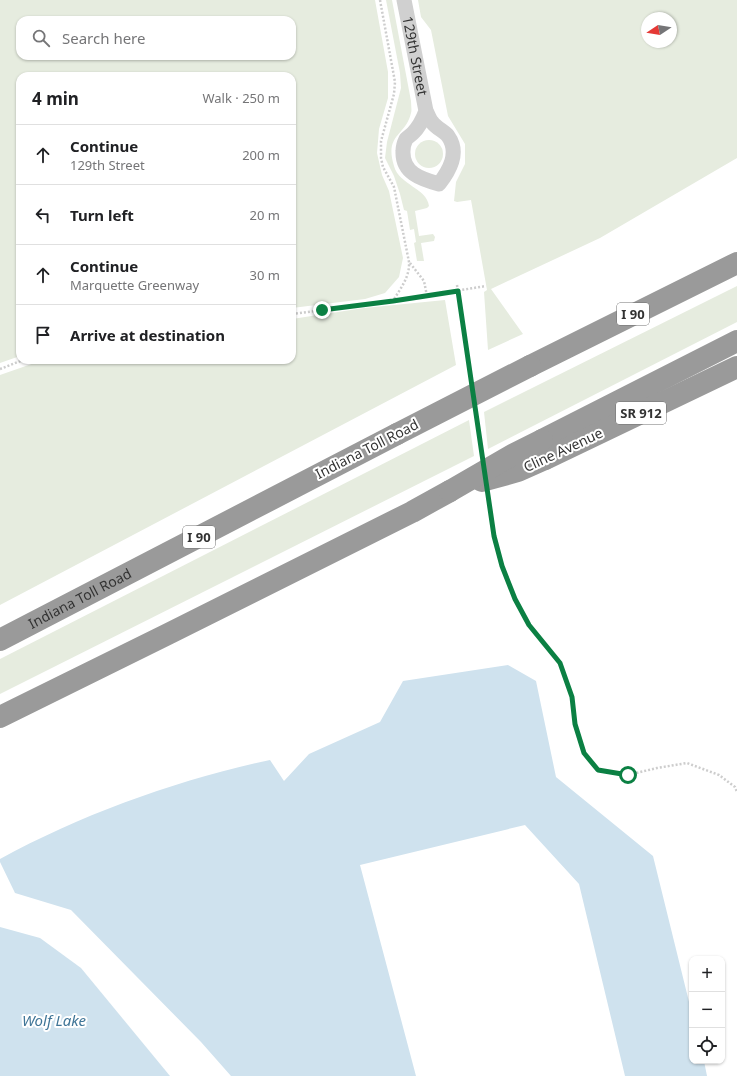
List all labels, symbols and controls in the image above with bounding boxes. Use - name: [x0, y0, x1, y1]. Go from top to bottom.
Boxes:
- north arrow: [641, 12, 677, 48]
- street label: 129th Street: [398, 14, 433, 97]
- search box: [16, 16, 296, 60]
- icon: search: [30, 27, 52, 49]
- text: Search here: [62, 28, 145, 48]
- text: 4 min: [32, 87, 79, 110]
- text: Walk · 250 m: [202, 89, 280, 107]
- text: Continue: [70, 136, 138, 156]
- icon: ahead: [32, 144, 54, 166]
- text: 200 m: [242, 146, 280, 164]
- text: 129th Street: [70, 156, 145, 174]
- icon: left: [32, 204, 54, 226]
- text: Turn left: [70, 205, 134, 225]
- text: 20 m: [250, 206, 280, 224]
- text: Continue: [70, 256, 138, 276]
- icon: ahead: [32, 264, 54, 286]
- text: 30 m: [250, 266, 280, 284]
- text: Marquette Greenway: [70, 276, 199, 294]
- route end: [313, 301, 331, 319]
- road number: I 90: [617, 303, 649, 325]
- icon: arrive: [32, 324, 54, 346]
- text: Arrive at destination: [70, 325, 225, 345]
- road number: SR 912: [616, 402, 666, 424]
- street label: Indiana Toll Road: [312, 414, 422, 483]
- street label: Cline Avenue: [520, 423, 606, 476]
- road number: I 90: [183, 526, 215, 548]
- street label: Indiana Toll Road: [25, 564, 134, 633]
- route start: [619, 766, 637, 784]
- map controls: [689, 956, 725, 1064]
- button: +: [689, 956, 725, 992]
- button: −: [689, 992, 725, 1028]
- water label: Wolf Lake: [22, 1010, 86, 1030]
- button: locate: [689, 1028, 725, 1064]

